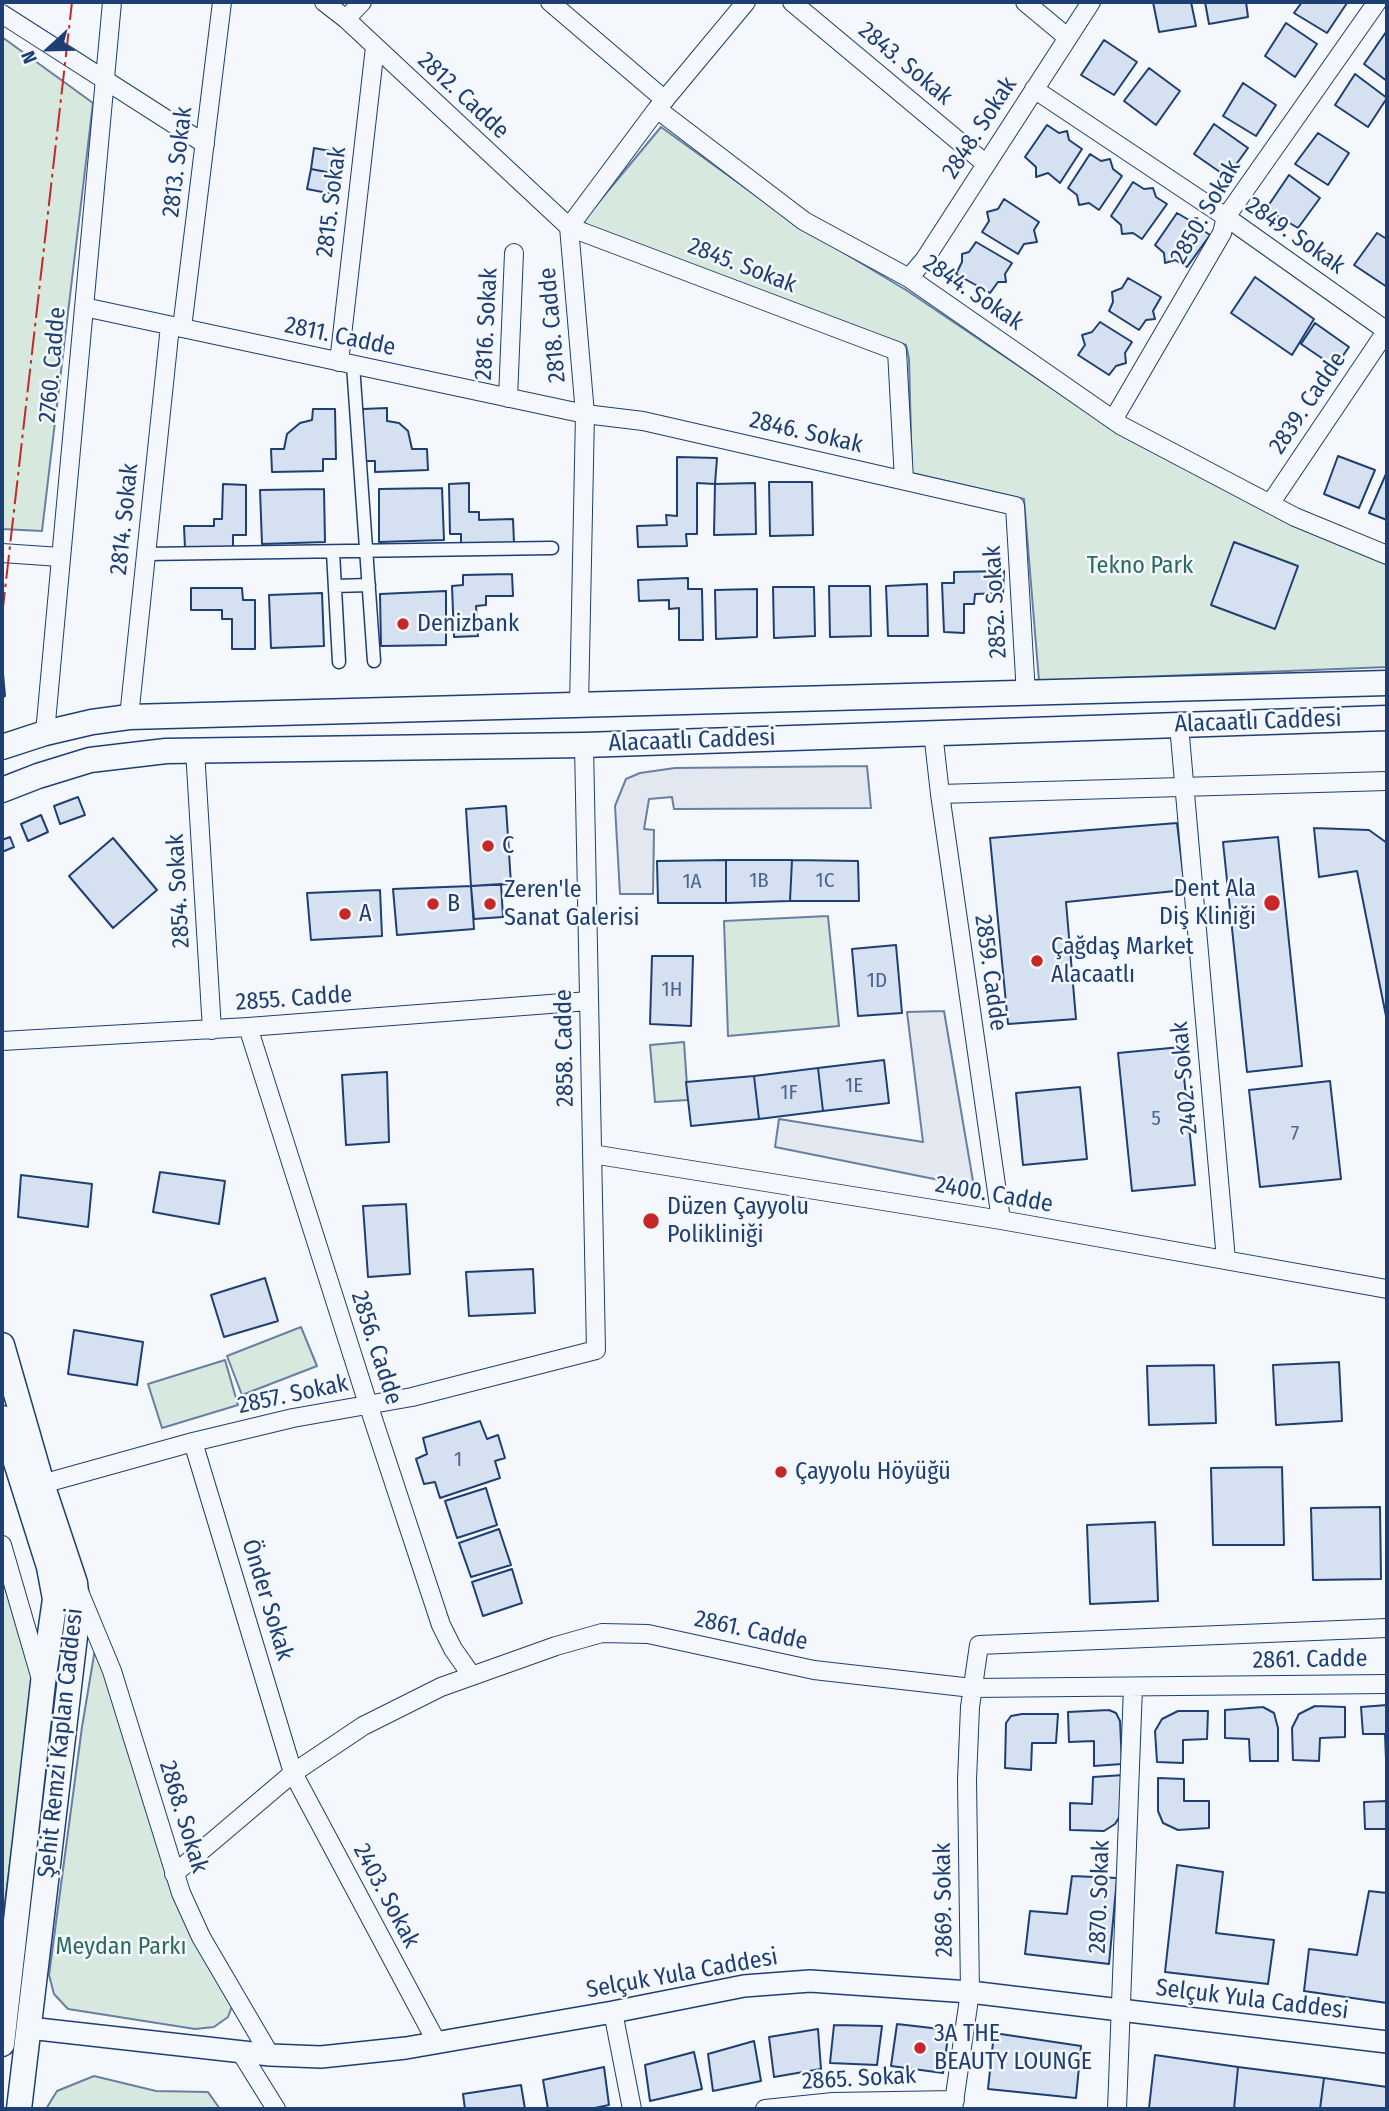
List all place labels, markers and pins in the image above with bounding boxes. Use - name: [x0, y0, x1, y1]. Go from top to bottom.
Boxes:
- place label: Denizbank: [417, 610, 519, 638]
- marker: Denizbank: [395, 616, 411, 632]
- place label: C: [502, 832, 514, 860]
- marker: C: [480, 838, 496, 854]
- place label: Dent Ala Diş Kliniği: [1159, 875, 1256, 931]
- place label: Zeren'le Sanat Galerisi: [504, 876, 640, 932]
- place label: B: [447, 890, 460, 918]
- marker: Dent Ala Diş Kliniği: [1262, 893, 1282, 913]
- marker: B: [425, 896, 441, 912]
- marker: Zeren'le Sanat Galerisi: [482, 896, 498, 912]
- place label: A: [359, 900, 372, 928]
- marker: A: [337, 906, 353, 922]
- place label: Çağdaş Market Alacaatlı: [1051, 933, 1194, 989]
- marker: Çağdaş Market Alacaatlı: [1029, 953, 1045, 969]
- place label: Düzen Çayyolu Polikliniği: [667, 1193, 809, 1249]
- marker: Düzen Çayyolu Polikliniği: [641, 1211, 661, 1231]
- place label: Çayyolu Höyüğü: [795, 1458, 951, 1486]
- marker: Çayyolu Höyüğü: [773, 1464, 789, 1480]
- place label: 3A THE BEAUTY LOUNGE: [934, 2020, 1092, 2076]
- marker: 3A THE BEAUTY LOUNGE: [912, 2040, 928, 2056]

